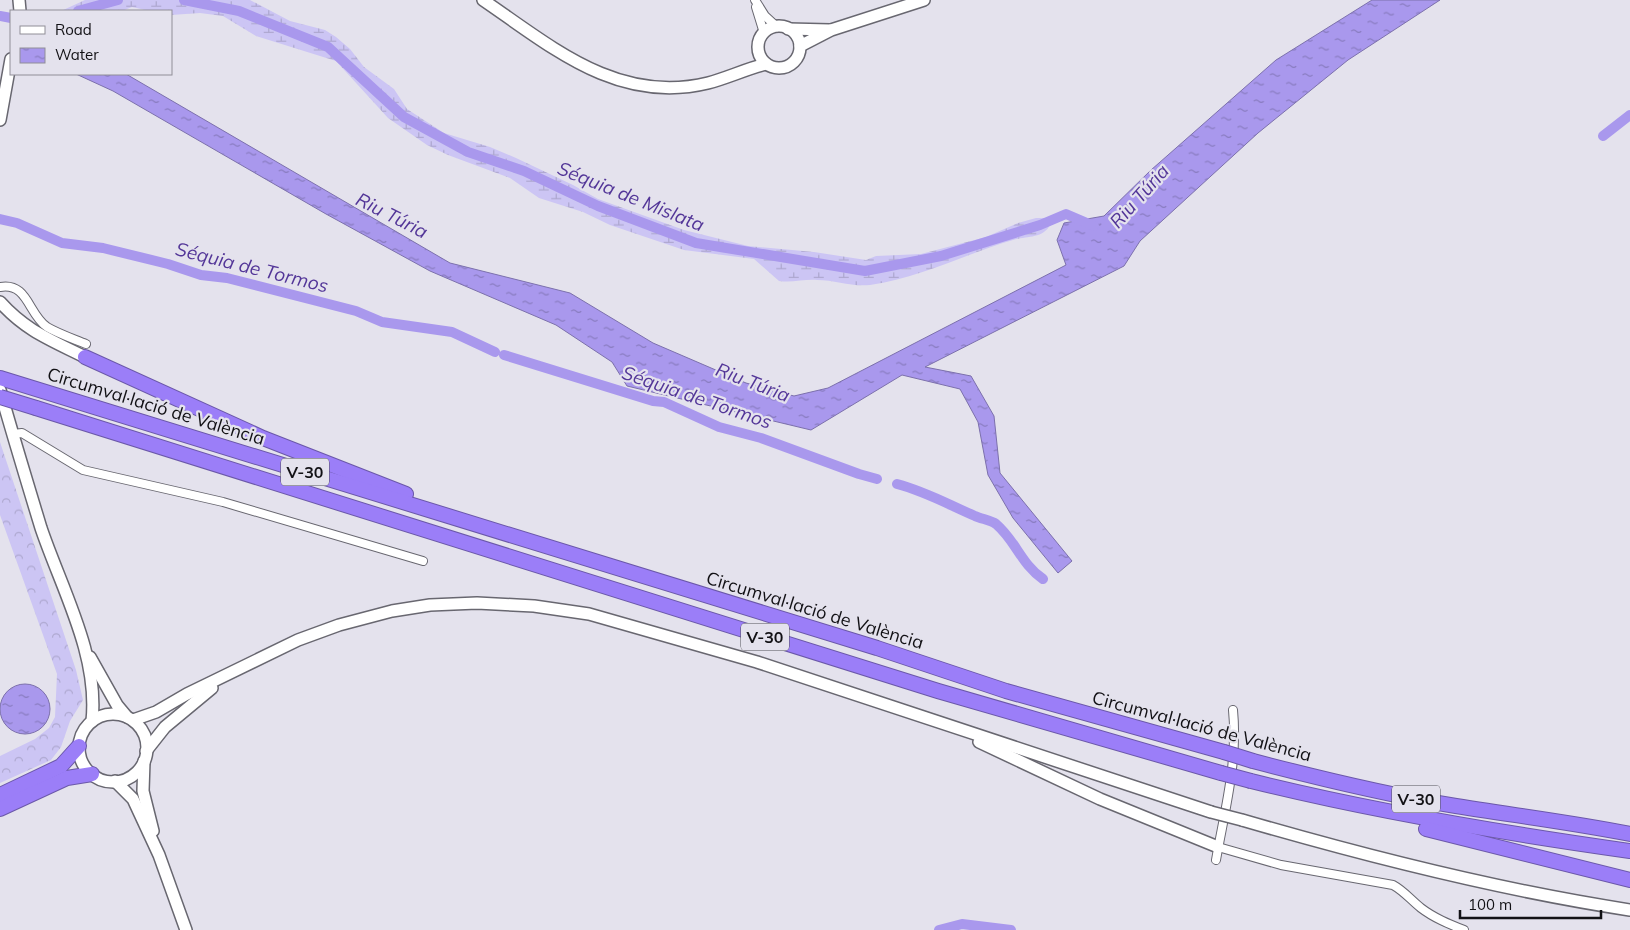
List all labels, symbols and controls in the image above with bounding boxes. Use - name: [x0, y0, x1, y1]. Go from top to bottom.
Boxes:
- legend: [10, 10, 172, 75]
- text: Road: [55, 20, 92, 39]
- text: Water: [55, 45, 99, 64]
- water label: Séquia de Mislata: [554, 156, 708, 236]
- water label: Riu Túria: [1104, 159, 1174, 233]
- water label: Riu Túria: [352, 187, 432, 243]
- water label: Séquia de Tormos: [173, 236, 331, 298]
- water label: Riu Túria: [713, 357, 793, 407]
- water label: Séquia de Tormos: [619, 360, 775, 434]
- street label: Circumval·lació de València: [45, 362, 267, 450]
- road number: V-30: [281, 458, 329, 486]
- street label: Circumval·lació de València: [704, 566, 926, 654]
- road number: V-30: [741, 624, 789, 650]
- street label: Circumval·lació de València: [1090, 686, 1314, 766]
- road number: V-30: [1392, 786, 1440, 812]
- scale bar: [1460, 888, 1601, 920]
- text: 100 m: [1468, 895, 1512, 914]

